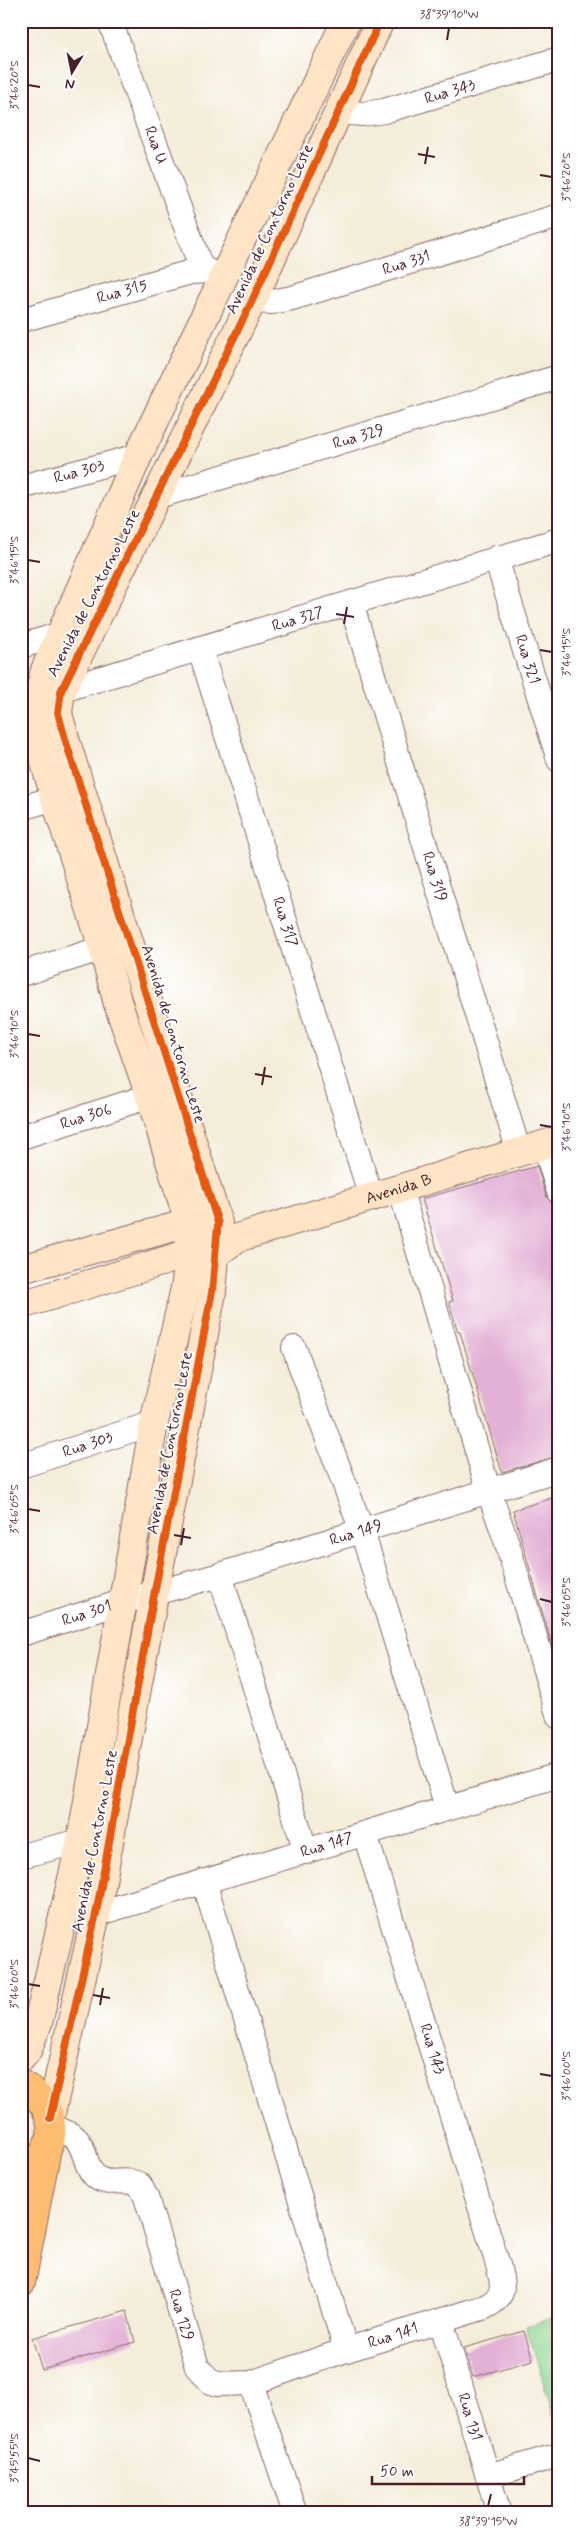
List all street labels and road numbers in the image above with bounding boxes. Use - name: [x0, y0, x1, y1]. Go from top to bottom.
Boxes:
- street label: Rua 343: [422, 74, 478, 109]
- street label: Rua U: [139, 123, 172, 167]
- street label: Avenida de Contorno Leste: [221, 140, 319, 318]
- street label: Rua 331: [380, 246, 433, 280]
- street label: Rua 315: [94, 274, 150, 309]
- street label: Rua 329: [330, 419, 387, 454]
- street label: Rua 303: [51, 455, 107, 488]
- street label: Avenida de Contorno Leste: [43, 505, 146, 680]
- street label: Rua 327: [269, 601, 327, 637]
- street label: Rua 321: [510, 632, 545, 686]
- street label: Rua 319: [417, 849, 452, 904]
- street label: Rua 317: [267, 894, 303, 950]
- street label: Avenida de Contorno Leste: [136, 942, 210, 1126]
- street label: Rua 306: [58, 1098, 114, 1134]
- street label: Avenida B: [363, 1169, 434, 1209]
- street label: Avenida de Contorno Leste: [142, 1350, 198, 1536]
- street label: Rua 303: [60, 1426, 116, 1462]
- street label: Rua 149: [327, 1514, 385, 1551]
- street label: Rua 301: [59, 1595, 114, 1631]
- street label: Avenida de Contorno Leste: [67, 1748, 123, 1934]
- street label: Rua 147: [298, 1827, 356, 1863]
- street label: Rua 143: [414, 2021, 450, 2077]
- street label: Rua 129: [164, 2287, 199, 2343]
- street label: Rua 141: [365, 2318, 421, 2353]
- street label: Rua 131: [453, 2390, 487, 2443]

